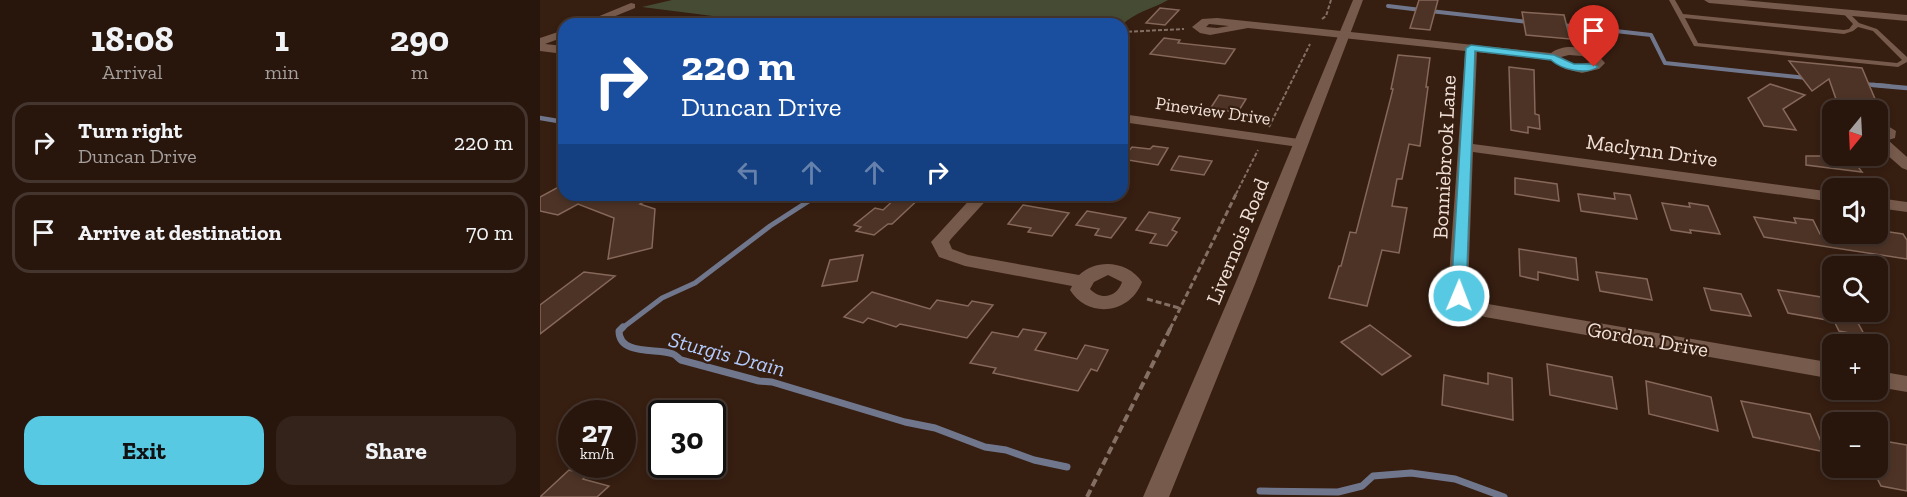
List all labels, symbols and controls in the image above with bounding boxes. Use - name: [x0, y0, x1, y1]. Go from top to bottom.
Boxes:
- pin: [1568, 5, 1619, 67]
- icon: arrive: [1577, 14, 1610, 47]
- text: 18:08: [91, 17, 174, 60]
- text: 1: [275, 17, 289, 60]
- text: 290: [390, 17, 449, 60]
- text: 220 m: [681, 40, 795, 91]
- icon: right: [582, 42, 660, 120]
- text: Arrival: [102, 60, 162, 84]
- text: min: [265, 60, 299, 84]
- text: m: [411, 60, 428, 84]
- street label: Bonniebrook Lane: [1427, 74, 1461, 240]
- text: Duncan Drive: [681, 91, 841, 123]
- street label: Pineview Drive: [1154, 92, 1272, 130]
- north arrow: [1822, 100, 1888, 166]
- map controls: [1822, 100, 1888, 478]
- text: Turn right: [78, 117, 182, 144]
- icon: right: [27, 126, 60, 159]
- street label: Maclynn Drive: [1585, 128, 1719, 172]
- text: 220 m: [454, 129, 513, 156]
- text: Duncan Drive: [78, 144, 197, 168]
- icon: left: [732, 156, 765, 189]
- icon: ahead: [795, 156, 828, 189]
- icon: ahead: [858, 156, 891, 189]
- icon: right: [921, 156, 954, 189]
- street label: Livernois Road: [1200, 174, 1274, 308]
- button: sound: [1822, 178, 1888, 244]
- icon: arrive: [27, 216, 60, 249]
- text: Arrive at destination: [78, 219, 281, 246]
- text: 70 m: [466, 219, 513, 246]
- button: search: [1822, 256, 1888, 322]
- position arrow: [1427, 264, 1491, 328]
- street label: Gordon Drive: [1585, 316, 1711, 362]
- water label: Sturgis Drain: [666, 325, 788, 383]
- button: +: [1822, 334, 1888, 400]
- speed limit sign: 30: [648, 400, 726, 478]
- button: −: [1822, 412, 1888, 478]
- text: 27: [582, 414, 612, 450]
- button: Exit: [24, 416, 264, 485]
- button: Share: [276, 416, 516, 485]
- text: km/h: [580, 445, 614, 463]

